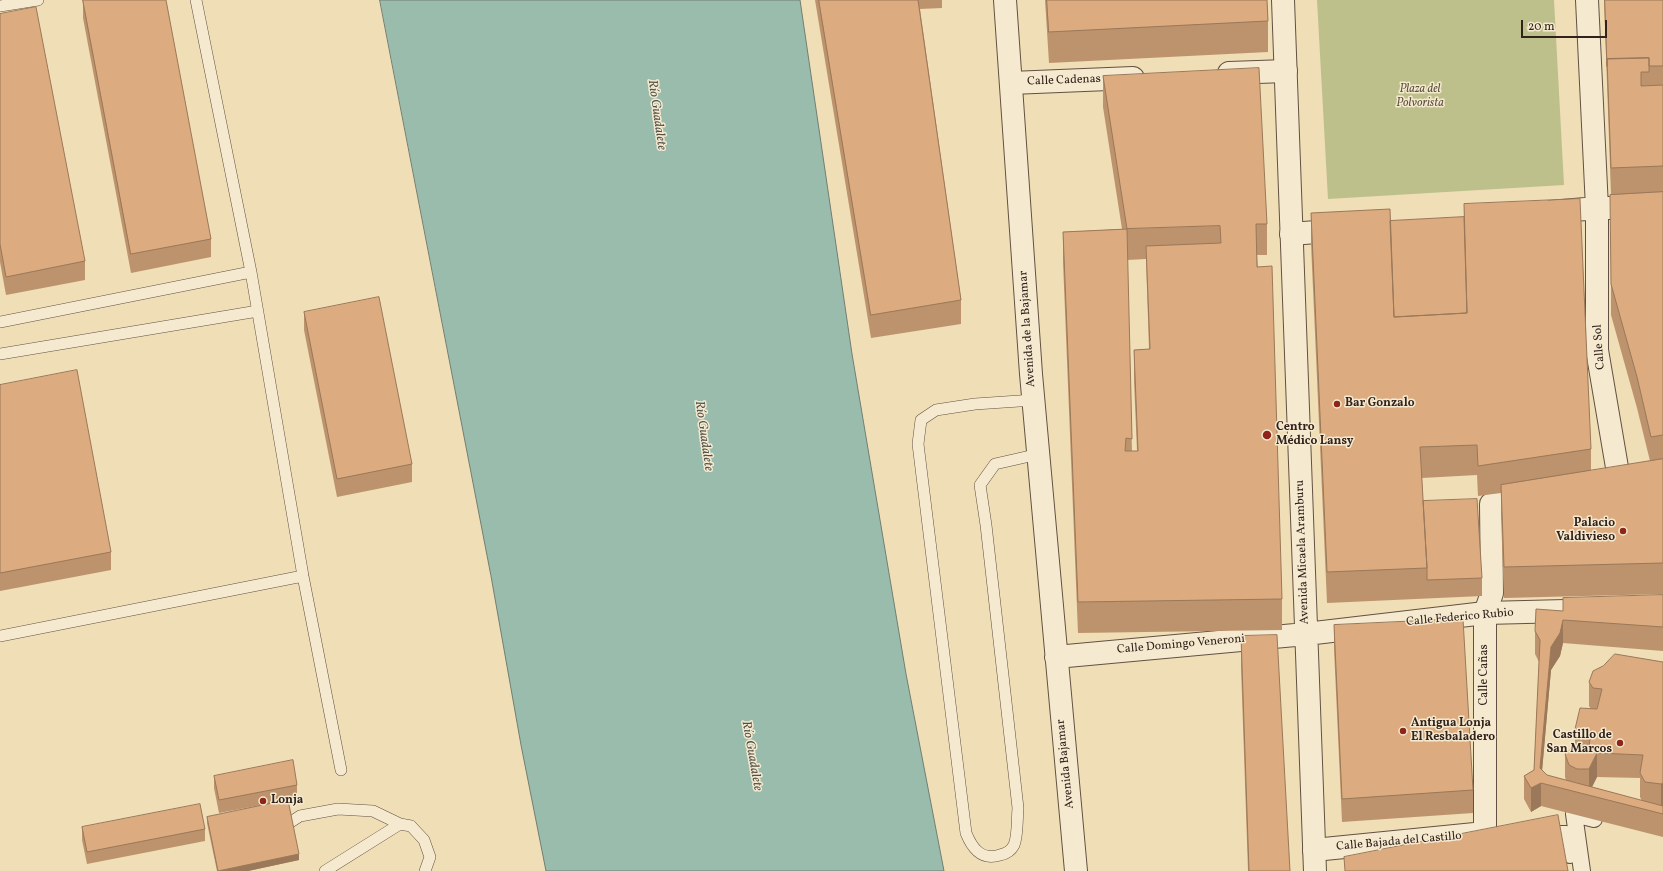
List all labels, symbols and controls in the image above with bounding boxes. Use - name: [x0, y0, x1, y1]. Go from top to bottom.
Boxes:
- scale bar: [1523, 12, 1609, 38]
- text: 20 m: [1528, 19, 1555, 35]
- street label: Calle Cadenas: [1027, 73, 1101, 89]
- water label: Río Guadalete: [643, 79, 669, 151]
- park label: Plaza del Polvorista: [1396, 83, 1444, 111]
- street label: Avenida de la Bajamar: [1017, 270, 1039, 388]
- street label: Calle Sol: [1591, 324, 1609, 370]
- place label: Bar Gonzalo: [1345, 397, 1415, 411]
- marker: Bar Gonzalo: [1332, 399, 1342, 409]
- water label: Río Guadalete: [690, 400, 716, 472]
- place label: Centro Médico Lansy: [1276, 421, 1353, 449]
- marker: Centro Médico Lansy: [1261, 429, 1273, 441]
- street label: Avenida Micaela Aramburu: [1293, 480, 1313, 624]
- place label: Palacio Valdivieso: [1556, 517, 1615, 545]
- marker: Palacio Valdivieso: [1618, 526, 1628, 536]
- street label: Calle Federico Rubio: [1406, 606, 1514, 630]
- street label: Calle Domingo Veneroni: [1116, 632, 1246, 658]
- street label: Calle Cañas: [1478, 644, 1492, 706]
- place label: Antigua Lonja El Resbaladero: [1411, 717, 1495, 745]
- street label: Avenida Bajamar: [1054, 718, 1078, 810]
- water label: Río Guadalete: [737, 720, 765, 792]
- marker: Antigua Lonja El Resbaladero: [1398, 726, 1408, 736]
- place label: Castillo de San Marcos: [1547, 729, 1612, 757]
- marker: Castillo de San Marcos: [1615, 738, 1625, 748]
- place label: Lonja: [271, 794, 303, 808]
- marker: Lonja: [258, 796, 268, 806]
- street label: Calle Bajada del Castillo: [1336, 829, 1462, 855]

